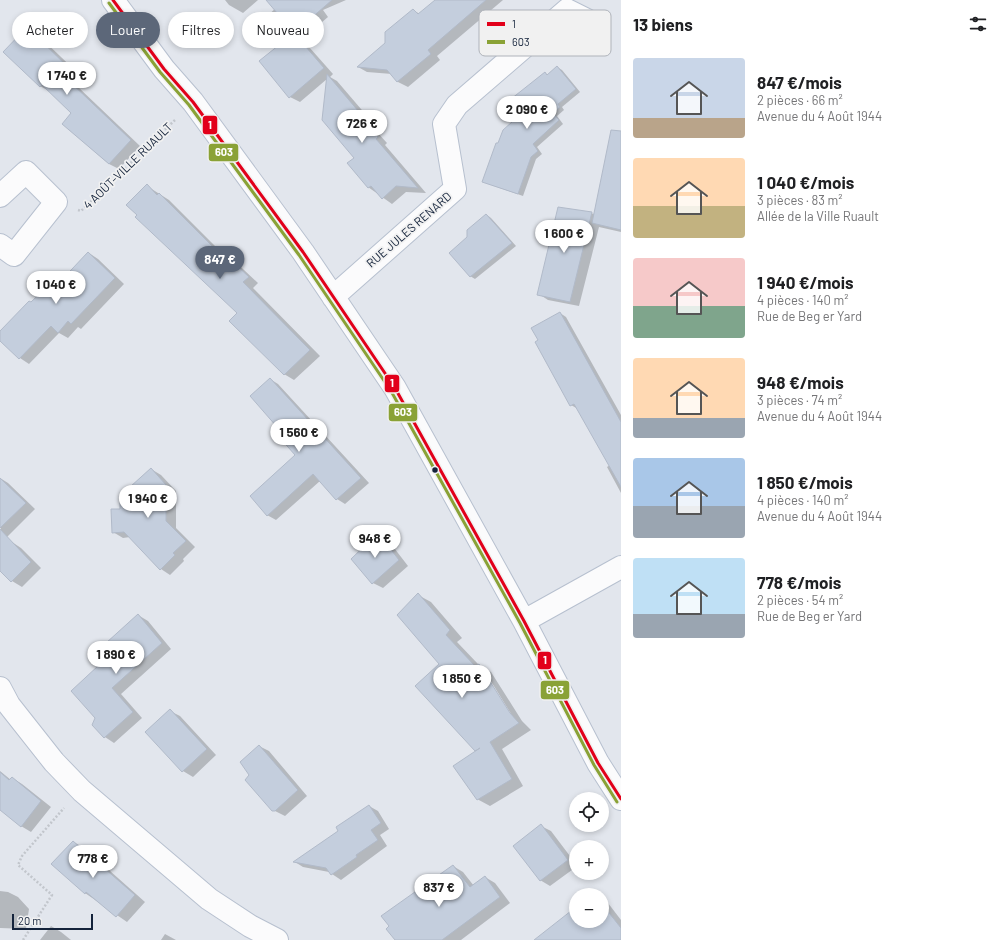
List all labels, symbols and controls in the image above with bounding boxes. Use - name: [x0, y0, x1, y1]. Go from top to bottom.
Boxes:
- legend: [479, 10, 611, 56]
- chip: Acheter: [12, 12, 88, 48]
- chip: Louer: [96, 12, 160, 48]
- chip: Filtres: [168, 12, 234, 48]
- chip: Nouveau: [242, 12, 324, 48]
- icon: filters: [967, 13, 989, 35]
- text: 13 biens: [633, 14, 693, 34]
- text: 1: [512, 17, 516, 30]
- text: 603: [512, 35, 530, 48]
- pin: 1 740 €: [30, 62, 104, 96]
- text: 1 740 €: [47, 67, 87, 83]
- text: 847 €/mois: [757, 72, 842, 92]
- icon: home: [665, 74, 713, 122]
- text: 2 pièces · 66 m²: [757, 92, 843, 108]
- pin: 2 090 €: [490, 96, 564, 130]
- text: 2 090 €: [506, 101, 548, 117]
- text: Avenue du 4 Août 1944: [757, 108, 882, 124]
- pin: 726 €: [334, 110, 390, 144]
- line badge: 1: [202, 115, 218, 135]
- text: 726 €: [346, 115, 378, 131]
- text: 1: [208, 118, 212, 131]
- street label: 4 AOÛT-VILLE RUAULT: [80, 119, 175, 211]
- line badge: 603: [208, 143, 239, 162]
- text: 603: [215, 145, 233, 158]
- text: 1 040 €/mois: [757, 172, 854, 192]
- icon: home: [665, 174, 713, 222]
- street label: RUE JULES RENARD: [363, 189, 454, 270]
- text: 3 pièces · 83 m²: [757, 192, 843, 208]
- text: Allée de la Ville Ruault: [757, 208, 879, 224]
- pin: 1 600 €: [527, 220, 601, 254]
- text: 1 600 €: [544, 225, 584, 241]
- pin: 847 €: [192, 246, 248, 280]
- text: 847 €: [204, 251, 236, 267]
- pin: 1 040 €: [19, 271, 93, 305]
- text: 1 940 €/mois: [757, 272, 854, 292]
- icon: home: [665, 274, 713, 322]
- text: 1 040 €: [36, 276, 76, 292]
- text: 4 pièces · 140 m²: [757, 292, 849, 308]
- text: Rue de Beg er Yard: [757, 308, 862, 324]
- text: 948 €/mois: [757, 372, 844, 392]
- line badge: 1: [384, 374, 400, 393]
- icon: home: [665, 374, 713, 422]
- text: 1: [390, 376, 394, 389]
- text: 3 pièces · 74 m²: [757, 392, 842, 408]
- line badge: 603: [388, 403, 418, 422]
- text: 603: [394, 405, 412, 418]
- text: Avenue du 4 Août 1944: [757, 408, 882, 424]
- pin: 1 560 €: [262, 419, 336, 453]
- text: 1 560 €: [279, 424, 319, 440]
- unlabelled marker: [430, 465, 440, 475]
- text: 1 850 €/mois: [757, 472, 853, 492]
- icon: home: [665, 474, 713, 522]
- pin: 1 940 €: [111, 485, 185, 519]
- text: 1 940 €: [128, 490, 168, 506]
- text: 4 pièces · 140 m²: [757, 492, 849, 508]
- text: Avenue du 4 Août 1944: [757, 508, 882, 524]
- pin: 948 €: [347, 525, 403, 559]
- text: 948 €: [359, 530, 391, 546]
- text: 778 €/mois: [757, 572, 841, 592]
- icon: home: [665, 574, 713, 622]
- text: 2 pièces · 54 m²: [757, 592, 843, 608]
- text: Rue de Beg er Yard: [757, 608, 862, 624]
- pin: 1 890 €: [79, 641, 153, 675]
- text: 1 890 €: [96, 646, 136, 662]
- line badge: 1: [537, 651, 552, 670]
- text: 1: [543, 653, 547, 666]
- pin: 1 850 €: [425, 665, 499, 699]
- text: 1 850 €: [442, 670, 482, 686]
- line badge: 603: [540, 680, 570, 700]
- text: 603: [546, 683, 564, 696]
- map controls: [569, 792, 609, 928]
- button: locate: [569, 792, 609, 832]
- button: +: [569, 840, 609, 880]
- pin: 778 €: [65, 845, 121, 879]
- text: 778 €: [78, 850, 108, 866]
- pin: 837 €: [411, 874, 467, 908]
- text: 837 €: [423, 879, 455, 895]
- button: −: [569, 888, 609, 928]
- scale bar: [12, 912, 93, 931]
- text: 20 m: [18, 914, 41, 927]

